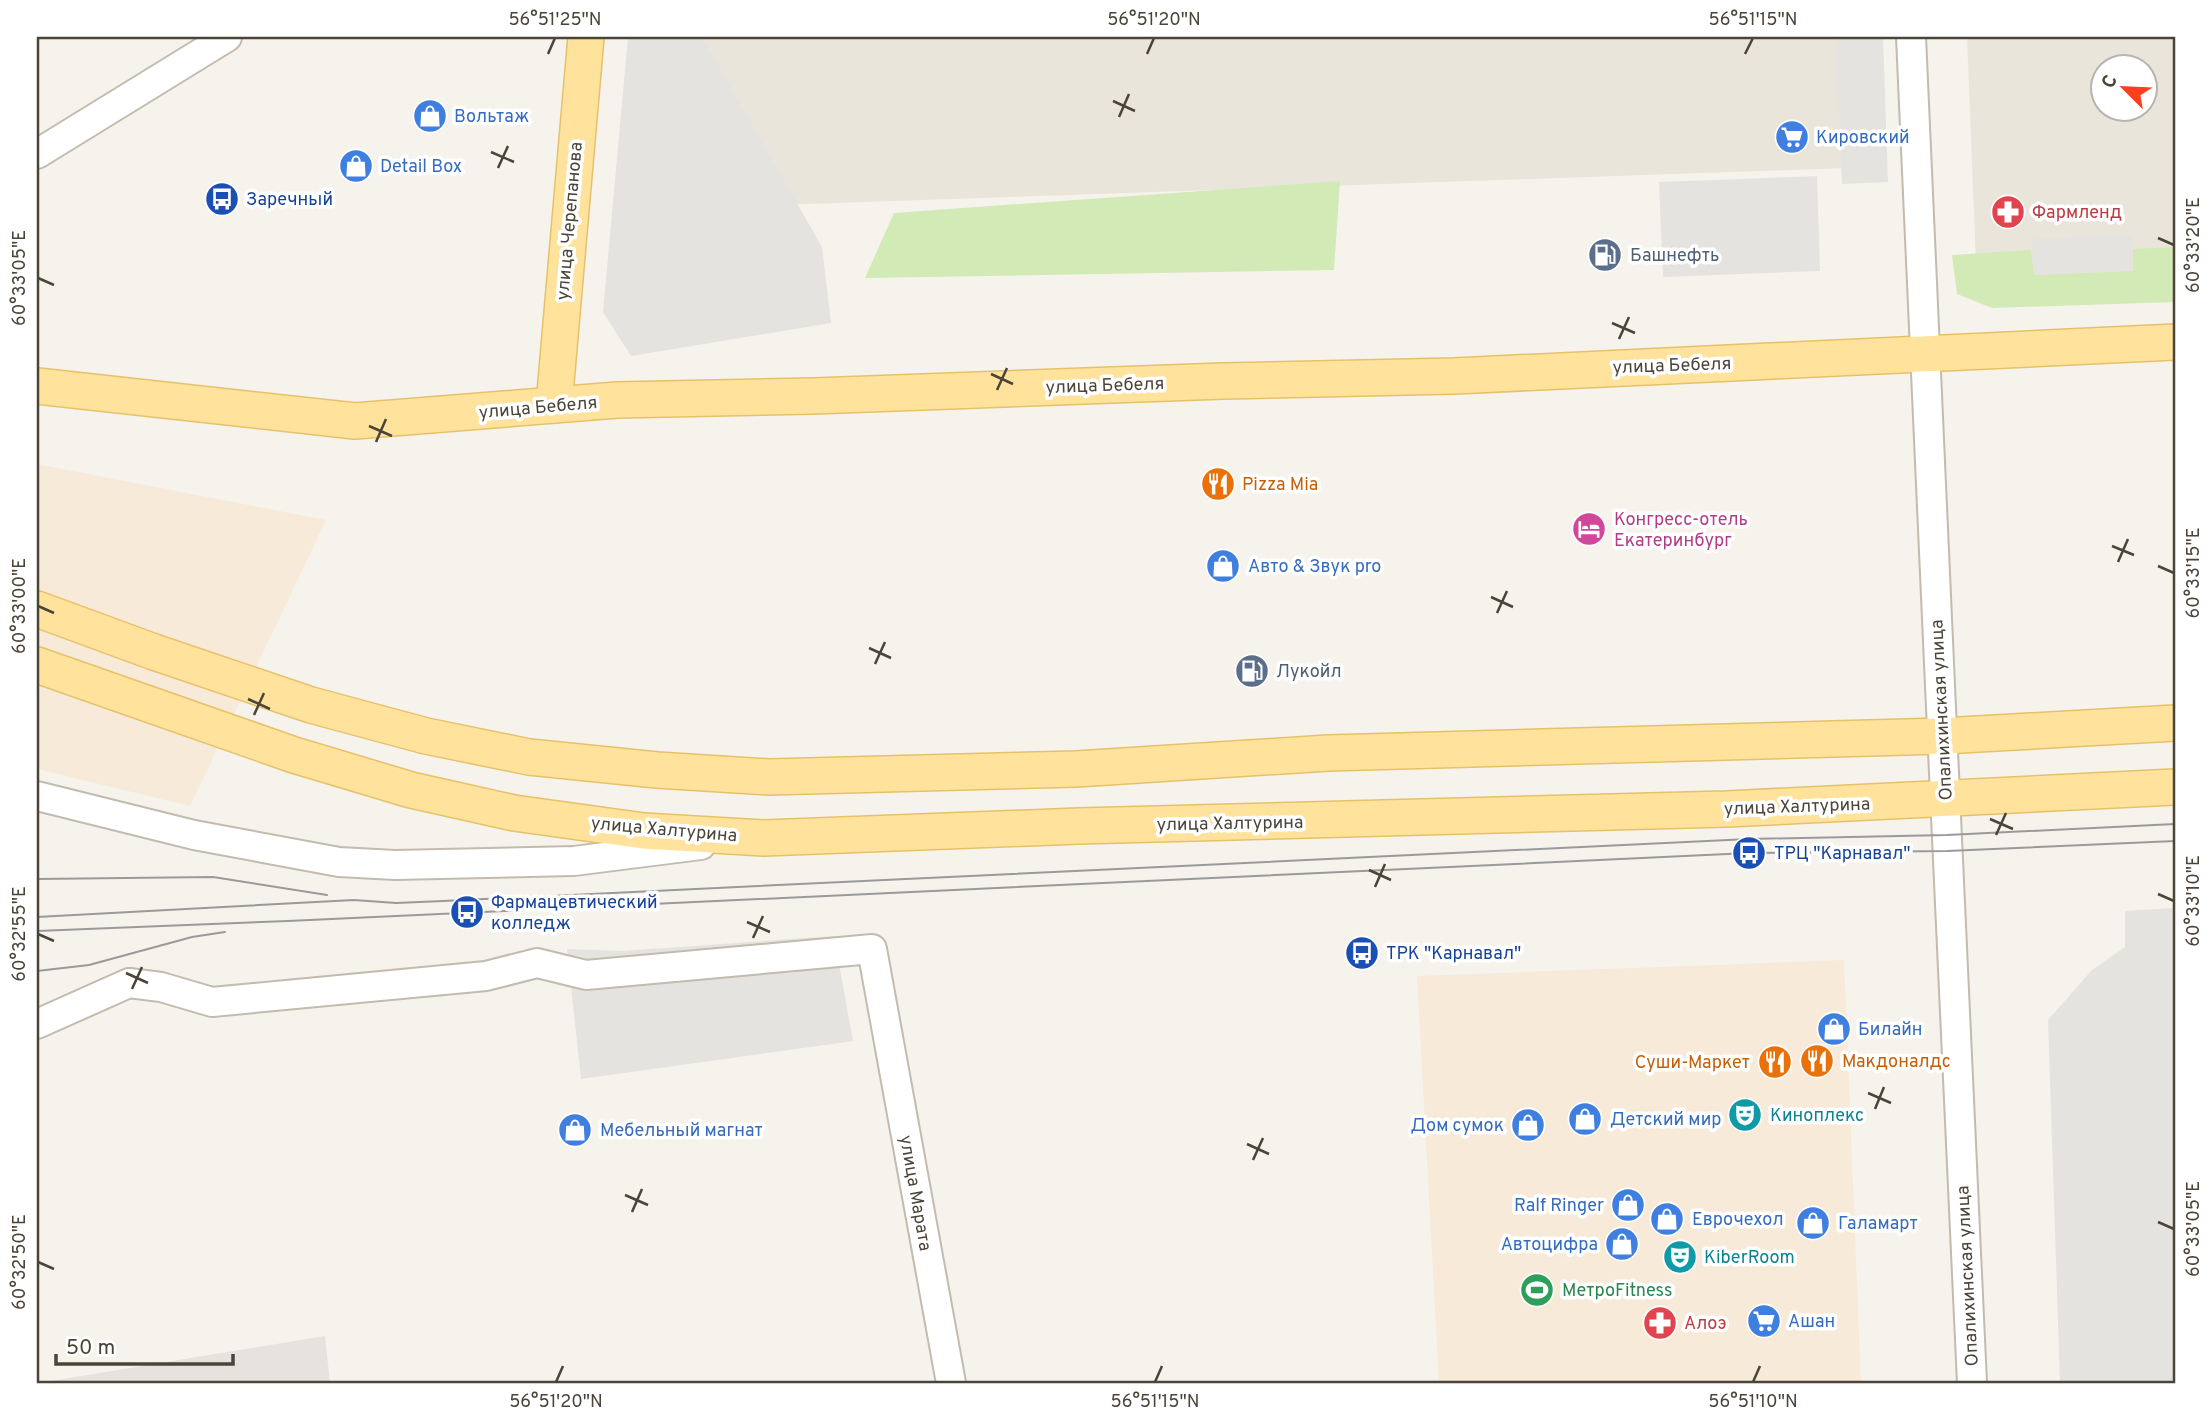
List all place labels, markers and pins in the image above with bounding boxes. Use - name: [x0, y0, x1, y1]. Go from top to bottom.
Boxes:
- shop icon: Вольтаж: [411, 97, 449, 135]
- place label: Вольтаж: [454, 106, 529, 129]
- supermarket icon: Кировский: [1773, 118, 1811, 156]
- place label: Кировский: [1816, 127, 1910, 150]
- shop icon: Detail Box: [337, 147, 375, 185]
- place label: Detail Box: [380, 156, 462, 179]
- bus stop icon: Заречный: [203, 180, 241, 218]
- place label: Заречный: [246, 189, 333, 212]
- pharmacy icon: Фармленд: [1989, 193, 2027, 231]
- place label: Фармленд: [2032, 202, 2122, 225]
- fuel station icon: Башнефть: [1586, 236, 1624, 274]
- place label: Башнефть: [1630, 245, 1719, 268]
- restaurant icon: Pizza Mia: [1199, 465, 1237, 503]
- place label: Pizza Mia: [1242, 474, 1318, 497]
- place label: Конгресс-отель Екатеринбург: [1614, 509, 1748, 553]
- hotel icon: Конгресс-отель Екатеринбург: [1570, 510, 1608, 548]
- shop icon: Авто & Звук pro: [1204, 547, 1242, 585]
- place label: Авто & Звук pro: [1248, 556, 1381, 579]
- fuel station icon: Лукойл: [1233, 652, 1271, 690]
- place label: Лукойл: [1276, 661, 1342, 684]
- bus stop icon: ТРЦ "Карнавал": [1730, 834, 1768, 872]
- place label: ТРЦ "Карнавал": [1774, 843, 1910, 866]
- place label: Фармацевтический колледж: [491, 892, 658, 936]
- bus stop icon: Фармацевтический колледж: [448, 893, 486, 931]
- bus stop icon: ТРК "Карнавал": [1343, 934, 1381, 972]
- place label: ТРК "Карнавал": [1386, 943, 1521, 966]
- shop icon: Билайн: [1815, 1010, 1853, 1048]
- place label: Билайн: [1858, 1019, 1923, 1042]
- restaurant icon: Макдоналдс: [1798, 1042, 1836, 1080]
- restaurant icon: Суши-Маркет: [1756, 1043, 1794, 1081]
- place label: Макдоналдс: [1842, 1051, 1951, 1074]
- place label: Суши-Маркет: [1635, 1052, 1750, 1075]
- theatre icon: Киноплекс: [1726, 1096, 1764, 1134]
- shop icon: Детский мир: [1566, 1100, 1604, 1138]
- place label: Киноплекс: [1770, 1105, 1864, 1128]
- shop icon: Дом сумок: [1509, 1106, 1547, 1144]
- place label: Детский мир: [1610, 1109, 1721, 1132]
- shop icon: Мебельный магнат: [556, 1111, 594, 1149]
- place label: Дом сумок: [1411, 1115, 1504, 1138]
- place label: Мебельный магнат: [600, 1120, 763, 1143]
- shop icon: Ralf Ringer: [1609, 1186, 1647, 1224]
- place label: Ralf Ringer: [1514, 1195, 1604, 1218]
- shop icon: Еврочехол: [1648, 1200, 1686, 1238]
- shop icon: Галамарт: [1794, 1204, 1832, 1242]
- place label: Еврочехол: [1692, 1209, 1784, 1232]
- place label: Галамарт: [1838, 1213, 1918, 1236]
- shop icon: Автоцифра: [1603, 1225, 1641, 1263]
- place label: Автоцифра: [1501, 1234, 1598, 1257]
- theatre icon: KiberRoom: [1661, 1238, 1699, 1276]
- place label: KiberRoom: [1704, 1247, 1795, 1270]
- sports icon: МетроFitness: [1518, 1271, 1556, 1309]
- place label: МетроFitness: [1562, 1280, 1673, 1303]
- supermarket icon: Ашан: [1745, 1302, 1783, 1340]
- pharmacy icon: Алоэ: [1641, 1304, 1679, 1342]
- place label: Ашан: [1788, 1311, 1835, 1334]
- place label: Алоэ: [1684, 1313, 1726, 1336]

